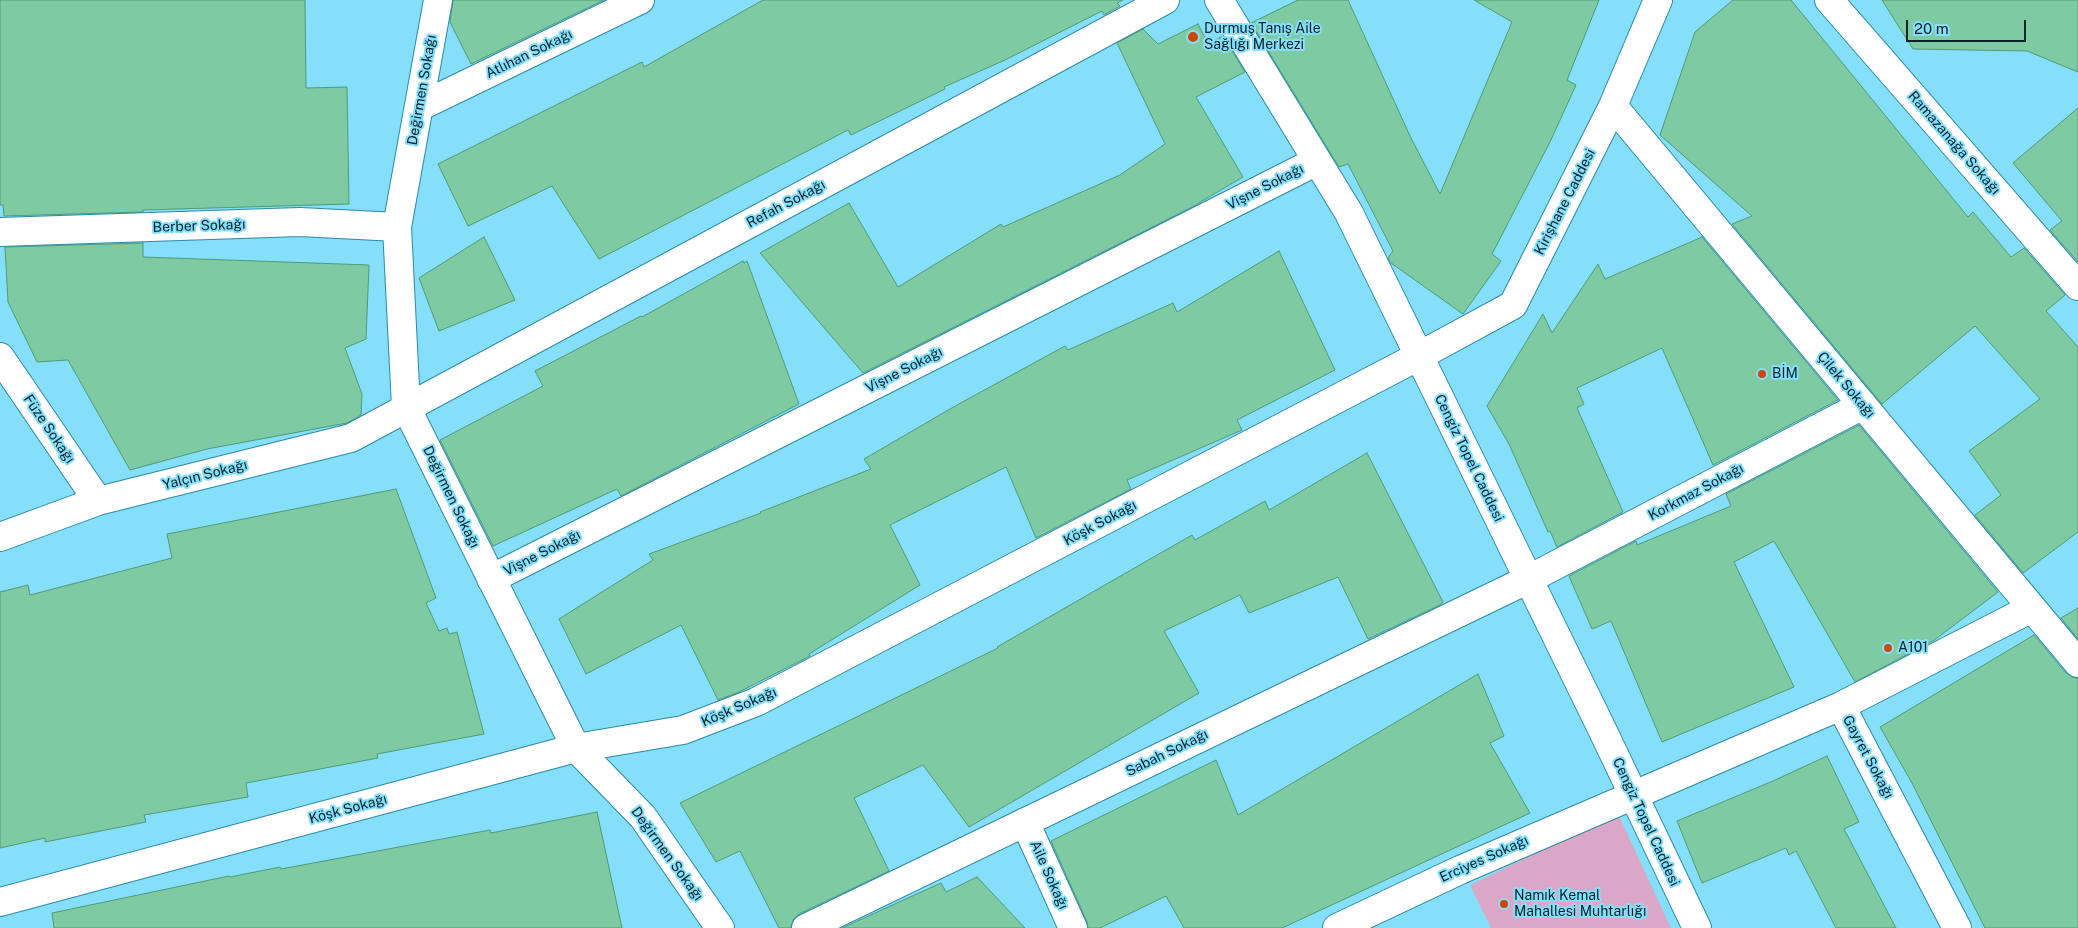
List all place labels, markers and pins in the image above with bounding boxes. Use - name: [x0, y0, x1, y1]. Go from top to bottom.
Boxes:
- place label: Durmuş Tanış Aile Sağlığı Merkezi: [1204, 21, 1321, 54]
- marker: Durmuş Tanış Aile Sağlığı Merkezi: [1186, 30, 1200, 44]
- place label: BİM: [1772, 366, 1798, 382]
- marker: BİM: [1756, 368, 1768, 380]
- place label: A101: [1898, 640, 1928, 656]
- marker: A101: [1882, 642, 1894, 654]
- place label: Namık Kemal Mahallesi Muhtarlığı: [1514, 888, 1646, 920]
- marker: Namık Kemal Mahallesi Muhtarlığı: [1498, 898, 1510, 910]

